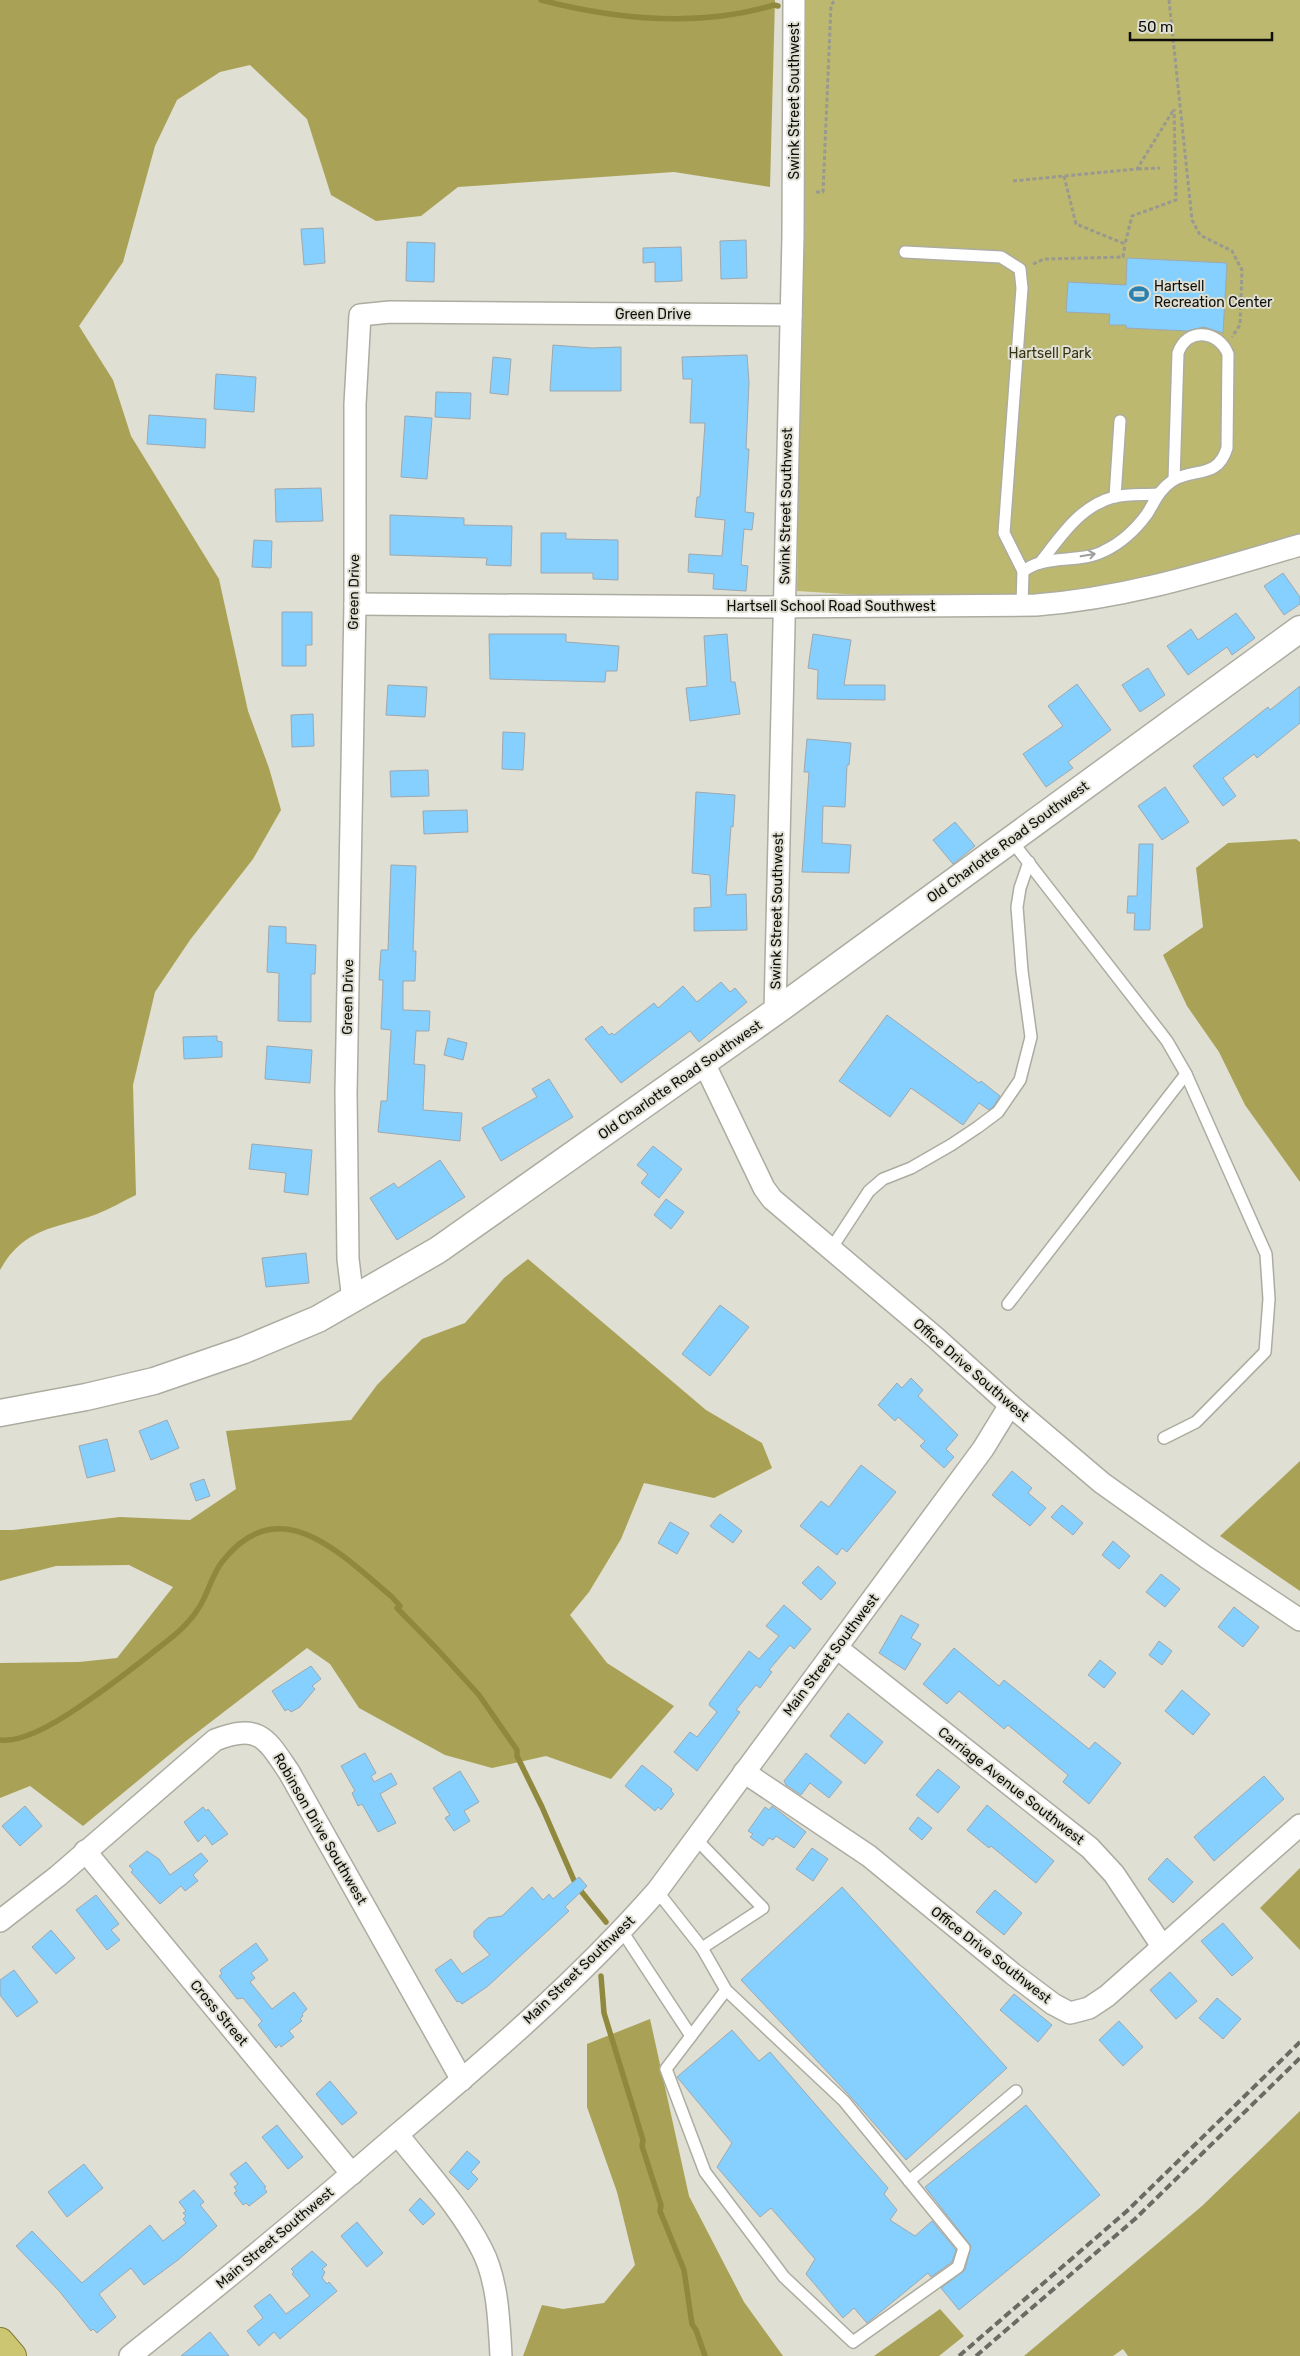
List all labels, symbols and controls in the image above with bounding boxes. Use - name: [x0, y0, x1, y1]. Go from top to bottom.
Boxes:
- scale bar: [1130, 10, 1272, 42]
- text: 50 m: [1138, 18, 1173, 36]
- street label: Swink Street Southwest: [786, 22, 803, 179]
- place label: Hartsell Recreation Center: [1154, 278, 1273, 311]
- sports icon: Hartsell Recreation Center: [1128, 283, 1150, 305]
- street label: Green Drive: [615, 306, 691, 323]
- park label: Hartsell Park: [1009, 345, 1092, 362]
- street label: Swink Street Southwest: [776, 427, 796, 585]
- one-way arrow: [1080, 550, 1096, 560]
- street label: Green Drive: [345, 554, 363, 630]
- street label: Hartsell School Road Southwest: [727, 598, 936, 615]
- street label: Old Charlotte Road Southwest: [924, 777, 1093, 907]
- street label: Swink Street Southwest: [767, 832, 787, 990]
- street label: Green Drive: [339, 959, 357, 1035]
- street label: Old Charlotte Road Southwest: [595, 1016, 766, 1143]
- street label: Office Drive Southwest: [910, 1315, 1033, 1425]
- street label: Main Street Southwest: [779, 1590, 883, 1719]
- street label: Carriage Avenue Southwest: [934, 1724, 1088, 1849]
- street label: Robinson Drive Southwest: [270, 1750, 371, 1908]
- street label: Office Drive Southwest: [927, 1903, 1055, 2008]
- street label: Main Street Southwest: [520, 1912, 639, 2028]
- street label: Cross Street: [187, 1977, 252, 2050]
- street label: Main Street Southwest: [213, 2183, 338, 2292]

